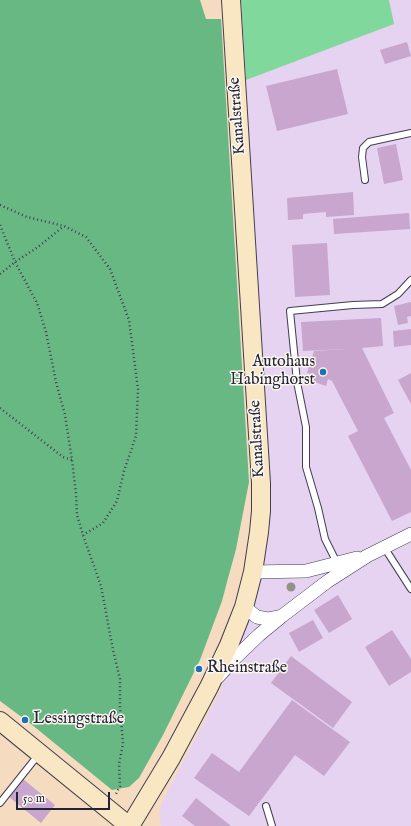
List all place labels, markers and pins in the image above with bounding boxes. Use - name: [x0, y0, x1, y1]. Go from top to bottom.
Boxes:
- place label: Autohaus Habinghorst: [230, 353, 315, 391]
- marker: Autohaus Habinghorst: [318, 367, 328, 377]
- place label: Rheinstraße: [207, 659, 287, 679]
- marker: Rheinstraße: [194, 664, 204, 674]
- place label: Lessingstraße: [33, 710, 124, 730]
- marker: Lessingstraße: [20, 715, 30, 725]

